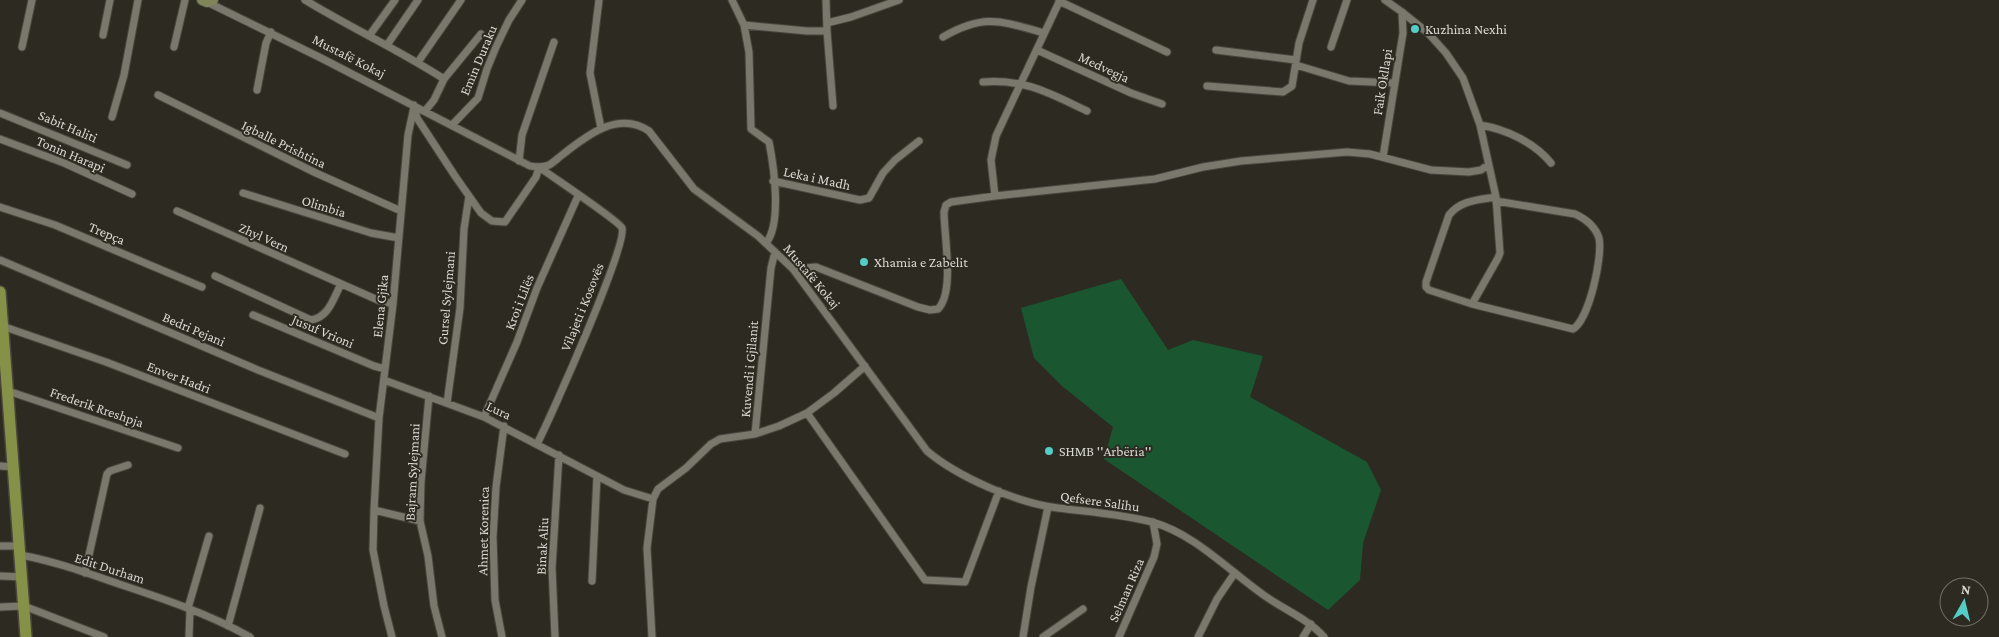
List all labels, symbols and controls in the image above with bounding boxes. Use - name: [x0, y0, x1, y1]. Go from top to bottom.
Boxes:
- place label: Kuzhina Nexhi: [1425, 21, 1507, 37]
- street label: Emin Duraku: [456, 22, 500, 97]
- marker: Kuzhina Nexhi: [1409, 23, 1421, 35]
- street label: Mustafë Kokaj: [309, 31, 388, 82]
- street label: Faik Okllapi: [1369, 47, 1395, 116]
- street label: Medvegja: [1076, 48, 1132, 87]
- street label: Sabit Haliti: [36, 106, 100, 146]
- street label: Igballe Prishtina: [239, 117, 329, 172]
- street label: Tonin Harapi: [34, 132, 108, 176]
- street label: Leka i Madh: [782, 163, 852, 193]
- street label: Olimbia: [300, 192, 348, 220]
- street label: Trepça: [86, 218, 128, 248]
- street label: Zhyl Vern: [236, 219, 292, 255]
- street label: Mustafë Kokaj: [779, 240, 844, 312]
- street label: Gursel Sylejmani: [434, 250, 459, 346]
- place label: Xhamia e Zabelit: [874, 254, 968, 270]
- marker: Xhamia e Zabelit: [858, 256, 870, 268]
- street label: Vilajeti i Kosovës: [557, 261, 608, 354]
- street label: Kroi i Lilës: [501, 272, 537, 332]
- street label: Elena Gjika: [369, 273, 392, 338]
- street label: Bedri Pejani: [160, 309, 228, 350]
- street label: Jusuf Vrioni: [288, 310, 357, 351]
- street label: Kuvendi i Gjilanit: [737, 320, 762, 418]
- street label: Enver Hadri: [145, 358, 213, 397]
- street label: Frederik Rreshpja: [48, 383, 146, 432]
- street label: Lura: [484, 397, 514, 423]
- street label: Bajram Sylejmani: [401, 423, 424, 521]
- place label: SHMB ''Arbëria'': [1059, 443, 1152, 459]
- marker: SHMB ''Arbëria'': [1043, 445, 1055, 457]
- street label: Ahmet Korenica: [474, 486, 492, 576]
- street label: Qefsere Salihu: [1059, 488, 1141, 515]
- street label: Binak Aliu: [533, 516, 552, 575]
- street label: Edit Durham: [73, 549, 147, 587]
- street label: Selman Riza: [1105, 555, 1147, 624]
- north arrow: [1939, 577, 1989, 627]
- text: N: [1960, 581, 1972, 598]

